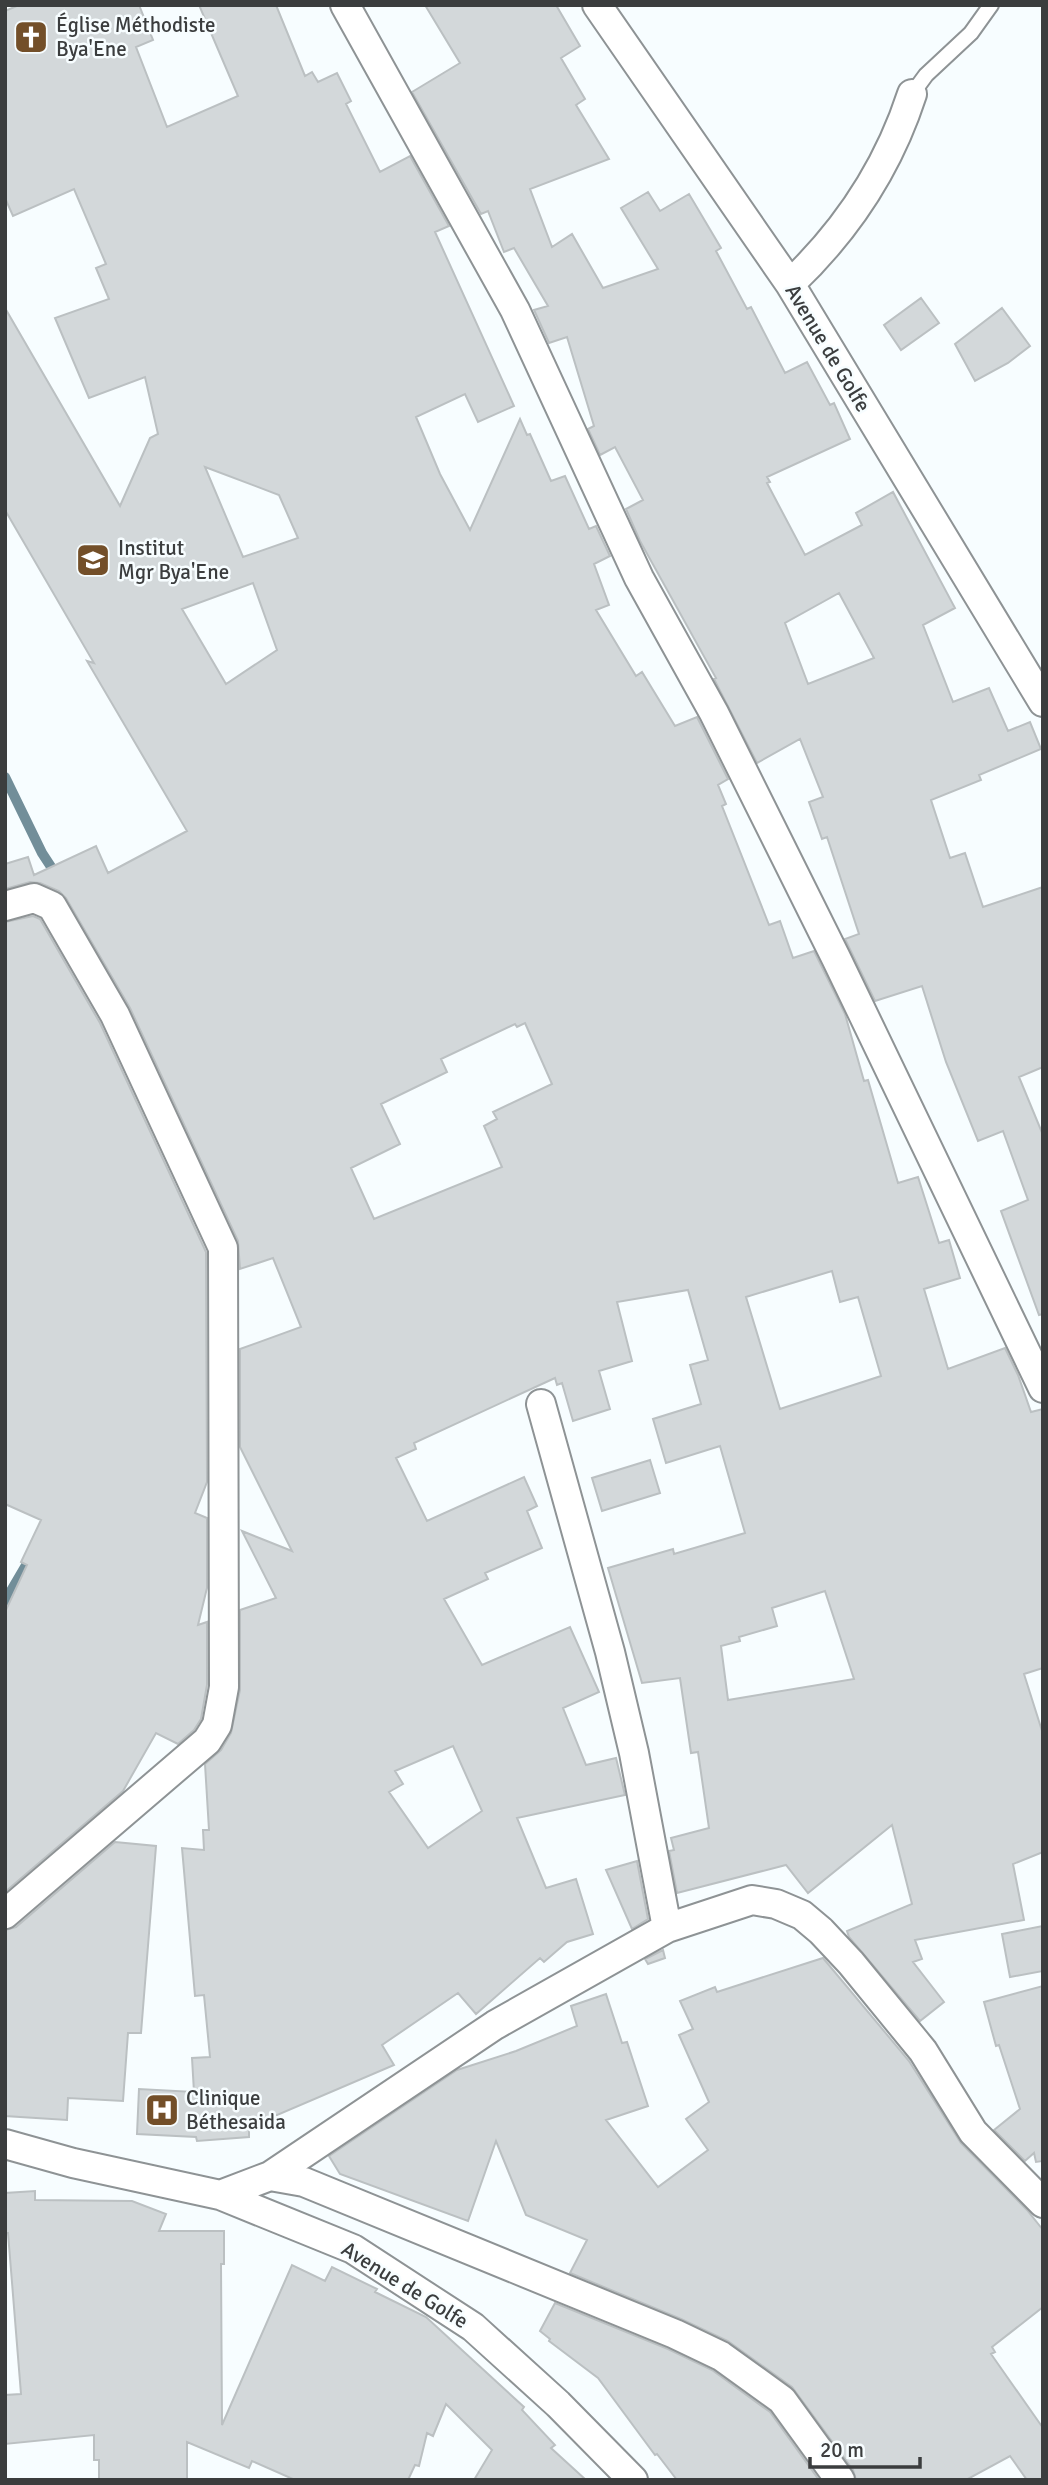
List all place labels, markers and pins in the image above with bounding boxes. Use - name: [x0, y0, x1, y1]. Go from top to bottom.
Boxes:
- place label: Église Méthodiste Bya'Ene: [56, 12, 216, 62]
- church icon: Église Méthodiste Bya'Ene: [12, 18, 50, 56]
- place label: Institut Mgr Bya'Ene: [118, 535, 229, 585]
- school or university icon: Institut Mgr Bya'Ene: [74, 541, 112, 579]
- place label: Clinique Béthesaida: [186, 2085, 286, 2135]
- hospital icon: Clinique Béthesaida: [143, 2091, 181, 2129]

